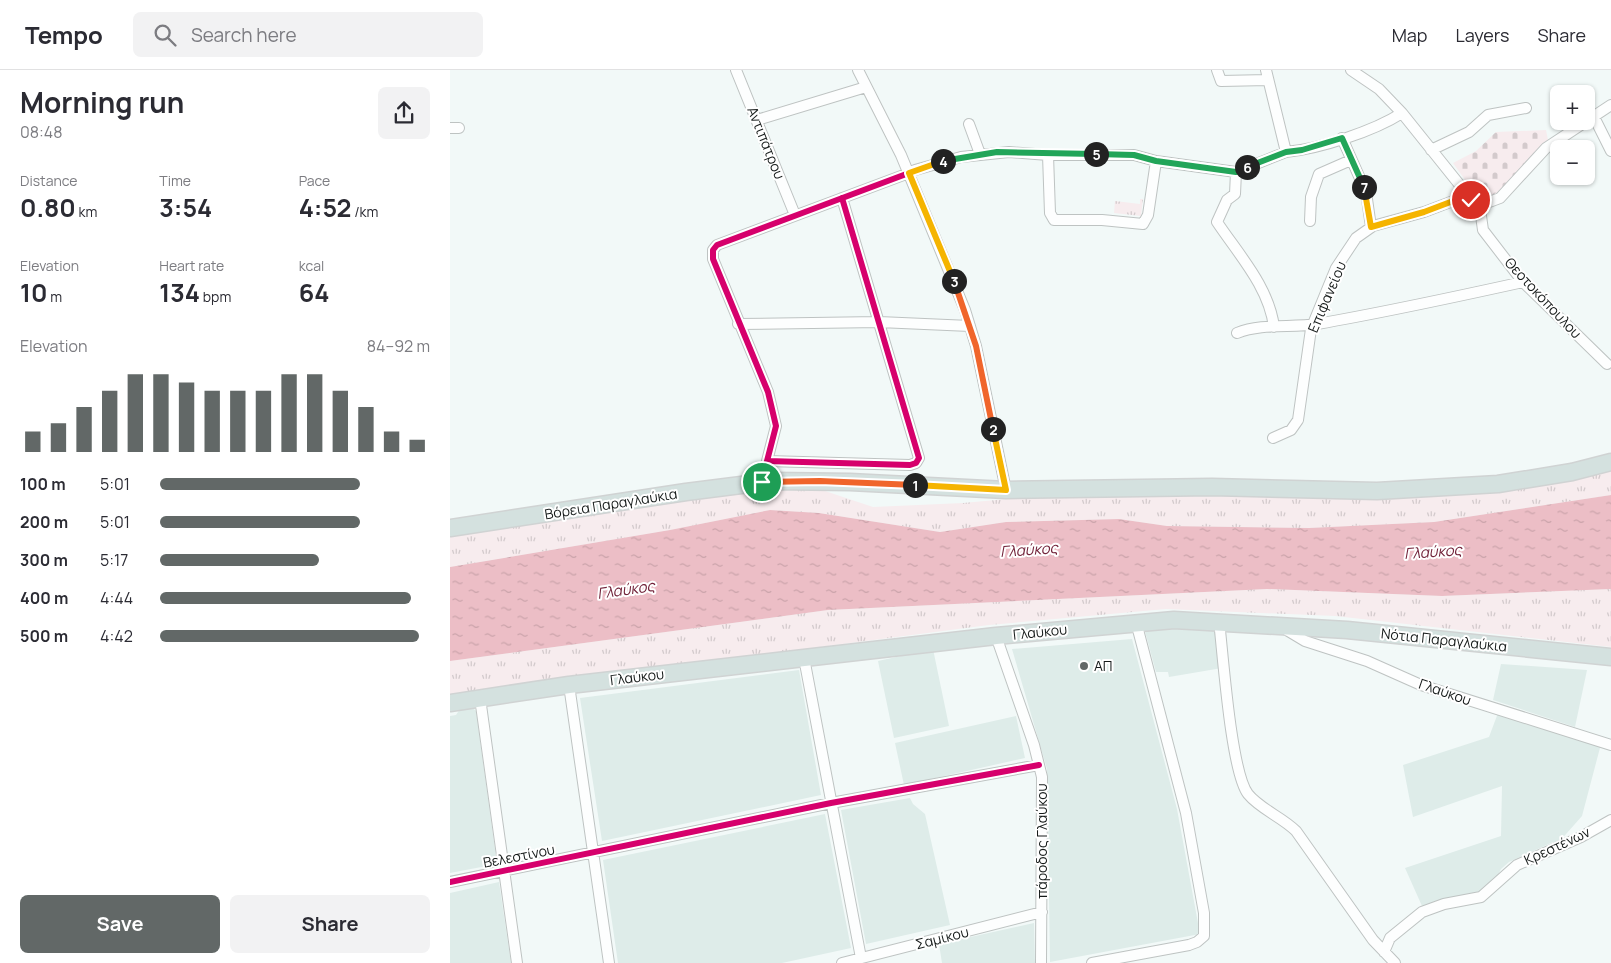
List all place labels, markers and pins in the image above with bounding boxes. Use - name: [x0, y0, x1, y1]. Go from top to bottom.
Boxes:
- pin: 5: [1084, 142, 1108, 166]
- pin: 4: [930, 148, 956, 174]
- pin: 6: [1234, 154, 1260, 180]
- pin: 7: [1352, 174, 1376, 200]
- pin: [1450, 179, 1492, 221]
- pin: 3: [942, 268, 966, 294]
- pin: 2: [980, 416, 1006, 442]
- pin: [741, 461, 783, 503]
- pin: 1: [902, 472, 928, 498]
- place label: ΑΠ: [1094, 656, 1113, 675]
- marker: ΑΠ: [1078, 660, 1090, 672]

